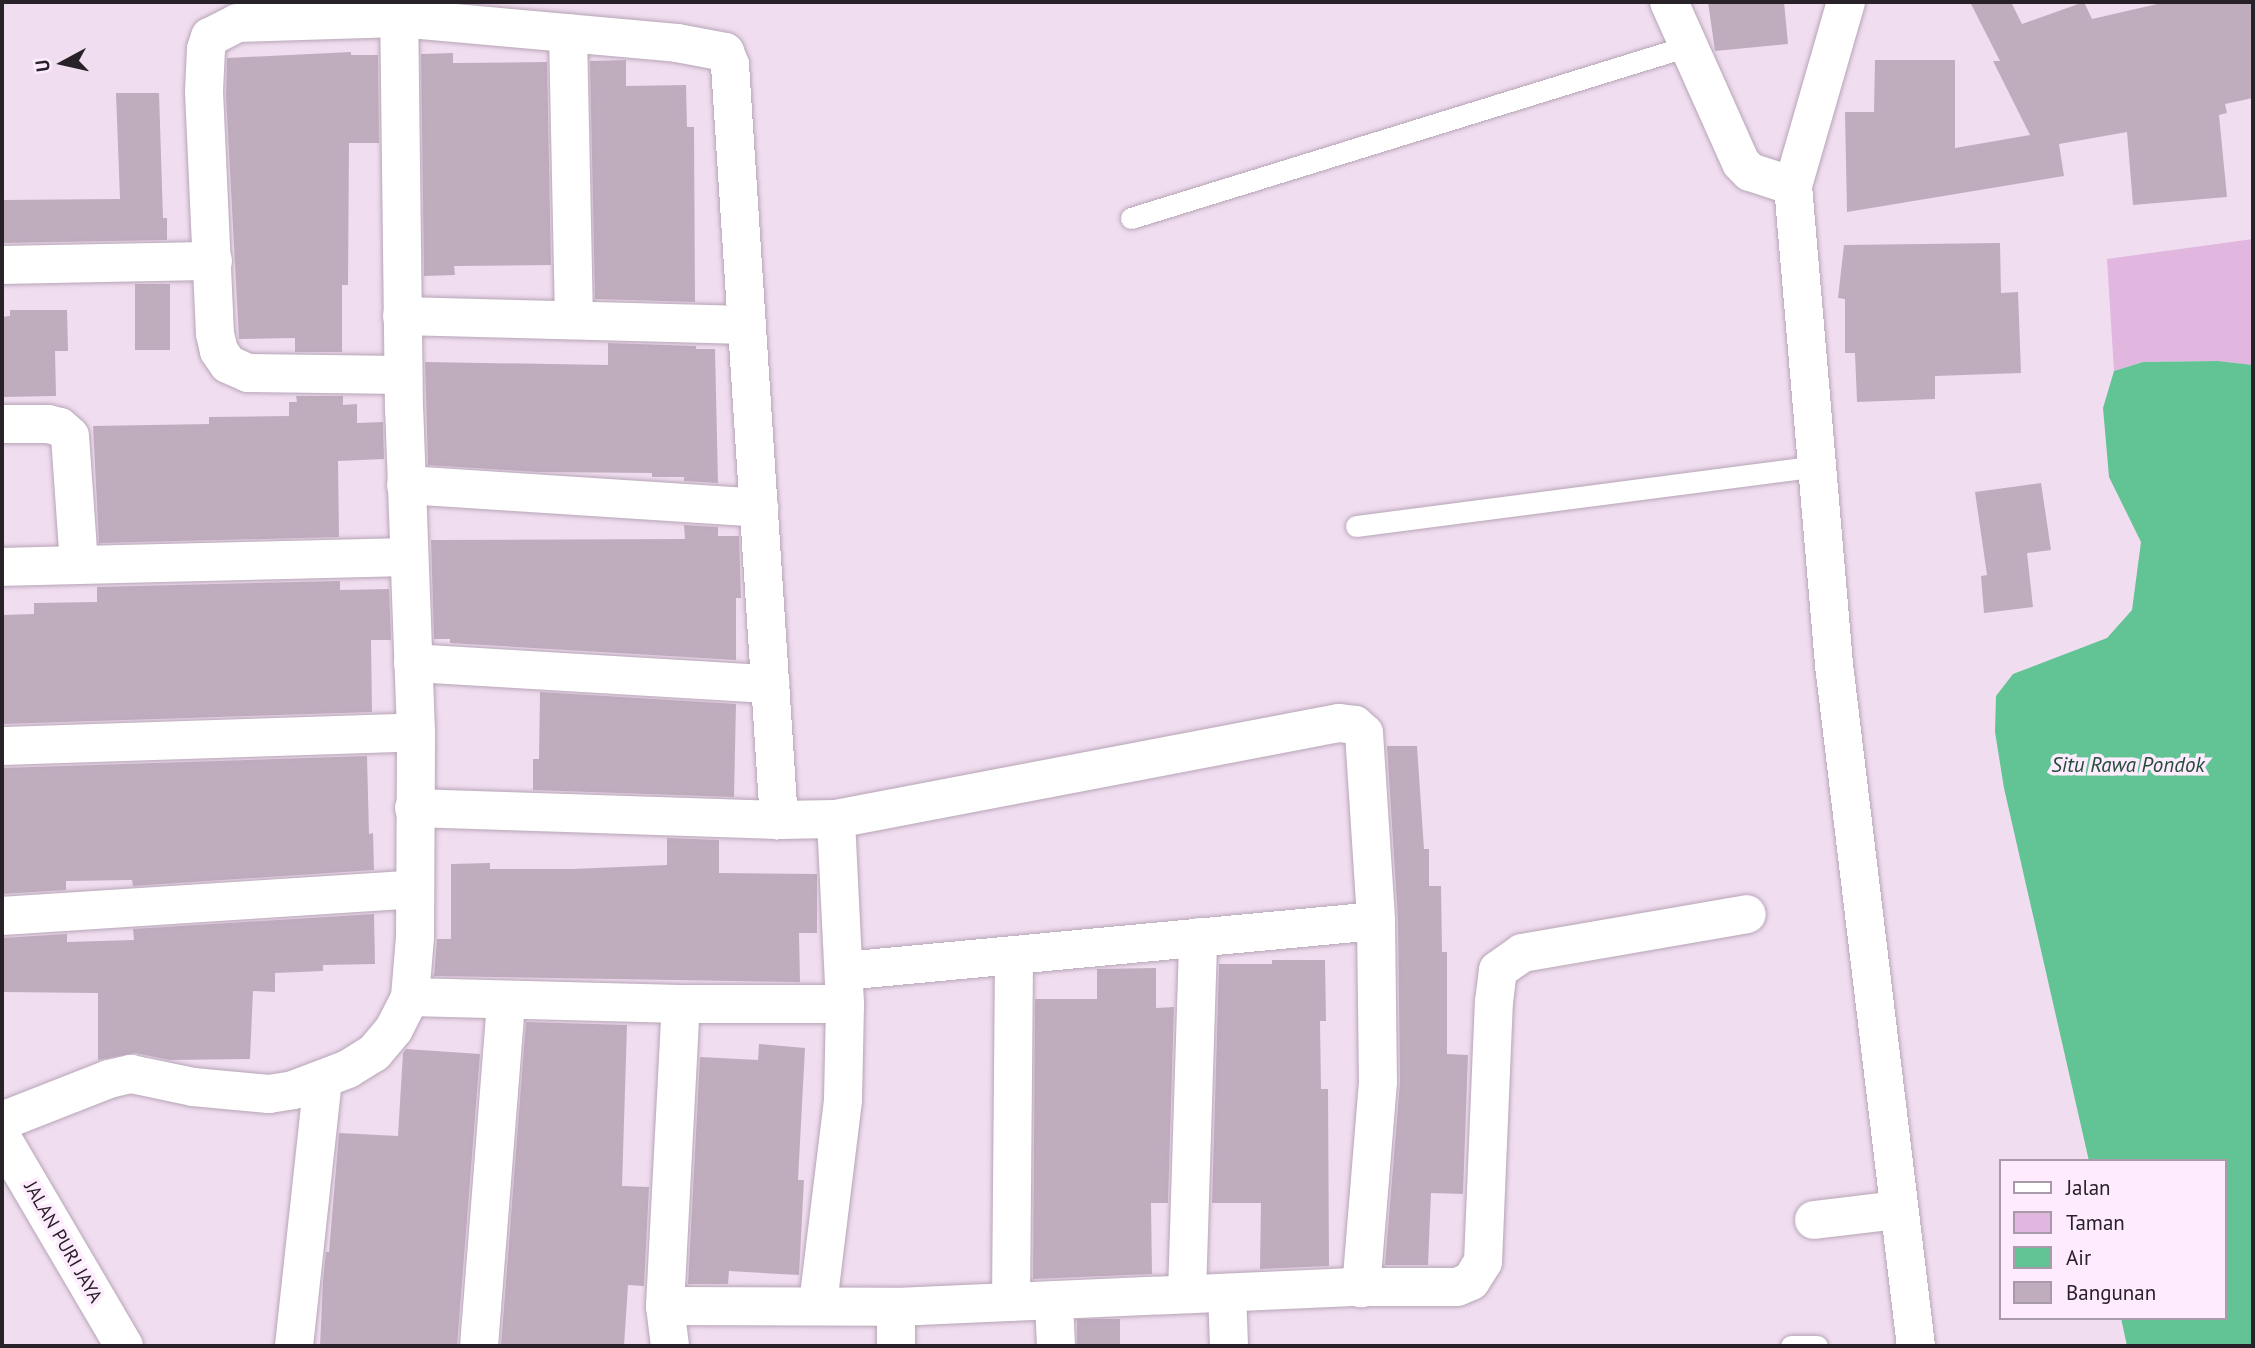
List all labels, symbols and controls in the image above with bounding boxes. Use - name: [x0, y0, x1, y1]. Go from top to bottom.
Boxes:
- north arrow: [28, 28, 98, 98]
- text: U: [29, 58, 55, 74]
- water label: Situ Rawa Pondok: [2051, 752, 2205, 778]
- legend: [2000, 1159, 2227, 1320]
- text: Jalan: [2066, 1174, 2111, 1201]
- street label: JALAN PURI JAYA: [19, 1177, 107, 1307]
- text: Taman: [2066, 1209, 2125, 1236]
- text: Air: [2066, 1244, 2091, 1271]
- text: Bangunan: [2066, 1279, 2156, 1306]

